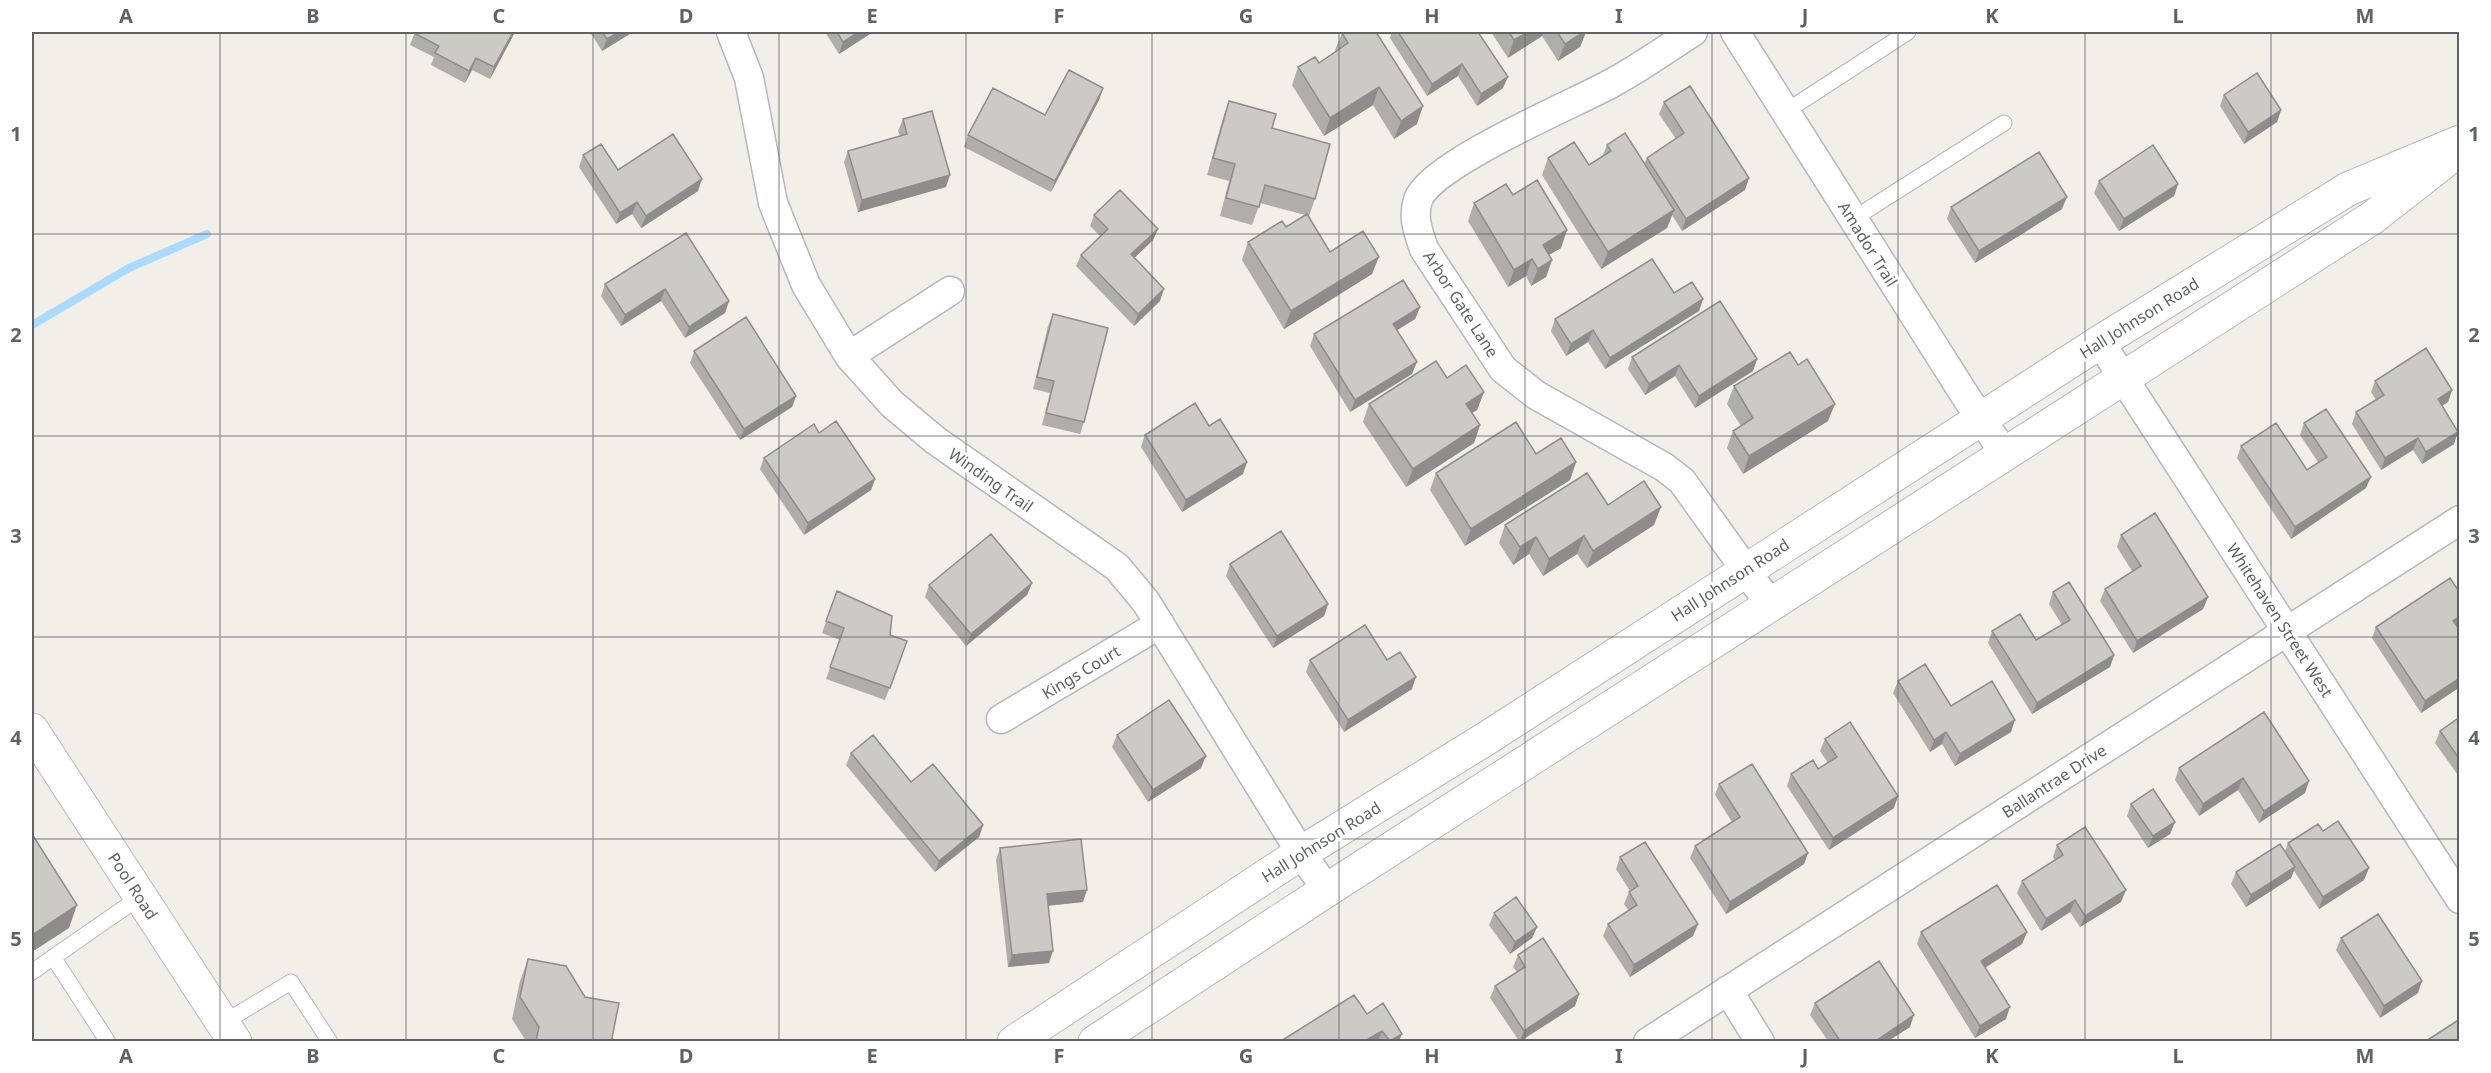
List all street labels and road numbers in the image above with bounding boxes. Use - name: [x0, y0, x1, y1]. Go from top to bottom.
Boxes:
- street label: Amador Trail: [1833, 197, 1903, 291]
- street label: Arbor Gate Lane: [1418, 246, 1504, 362]
- street label: Hall Johnson Road: [2075, 272, 2203, 364]
- street label: Winding Trail: [944, 443, 1038, 517]
- street label: Hall Johnson Road: [1667, 533, 1793, 627]
- street label: Whitehaven Street West: [2222, 539, 2338, 701]
- street label: Kings Court: [1038, 640, 1124, 704]
- street label: Ballantrae Drive: [1998, 739, 2110, 823]
- street label: Hall Johnson Road: [1257, 796, 1385, 888]
- street label: Pool Road: [103, 848, 163, 924]

